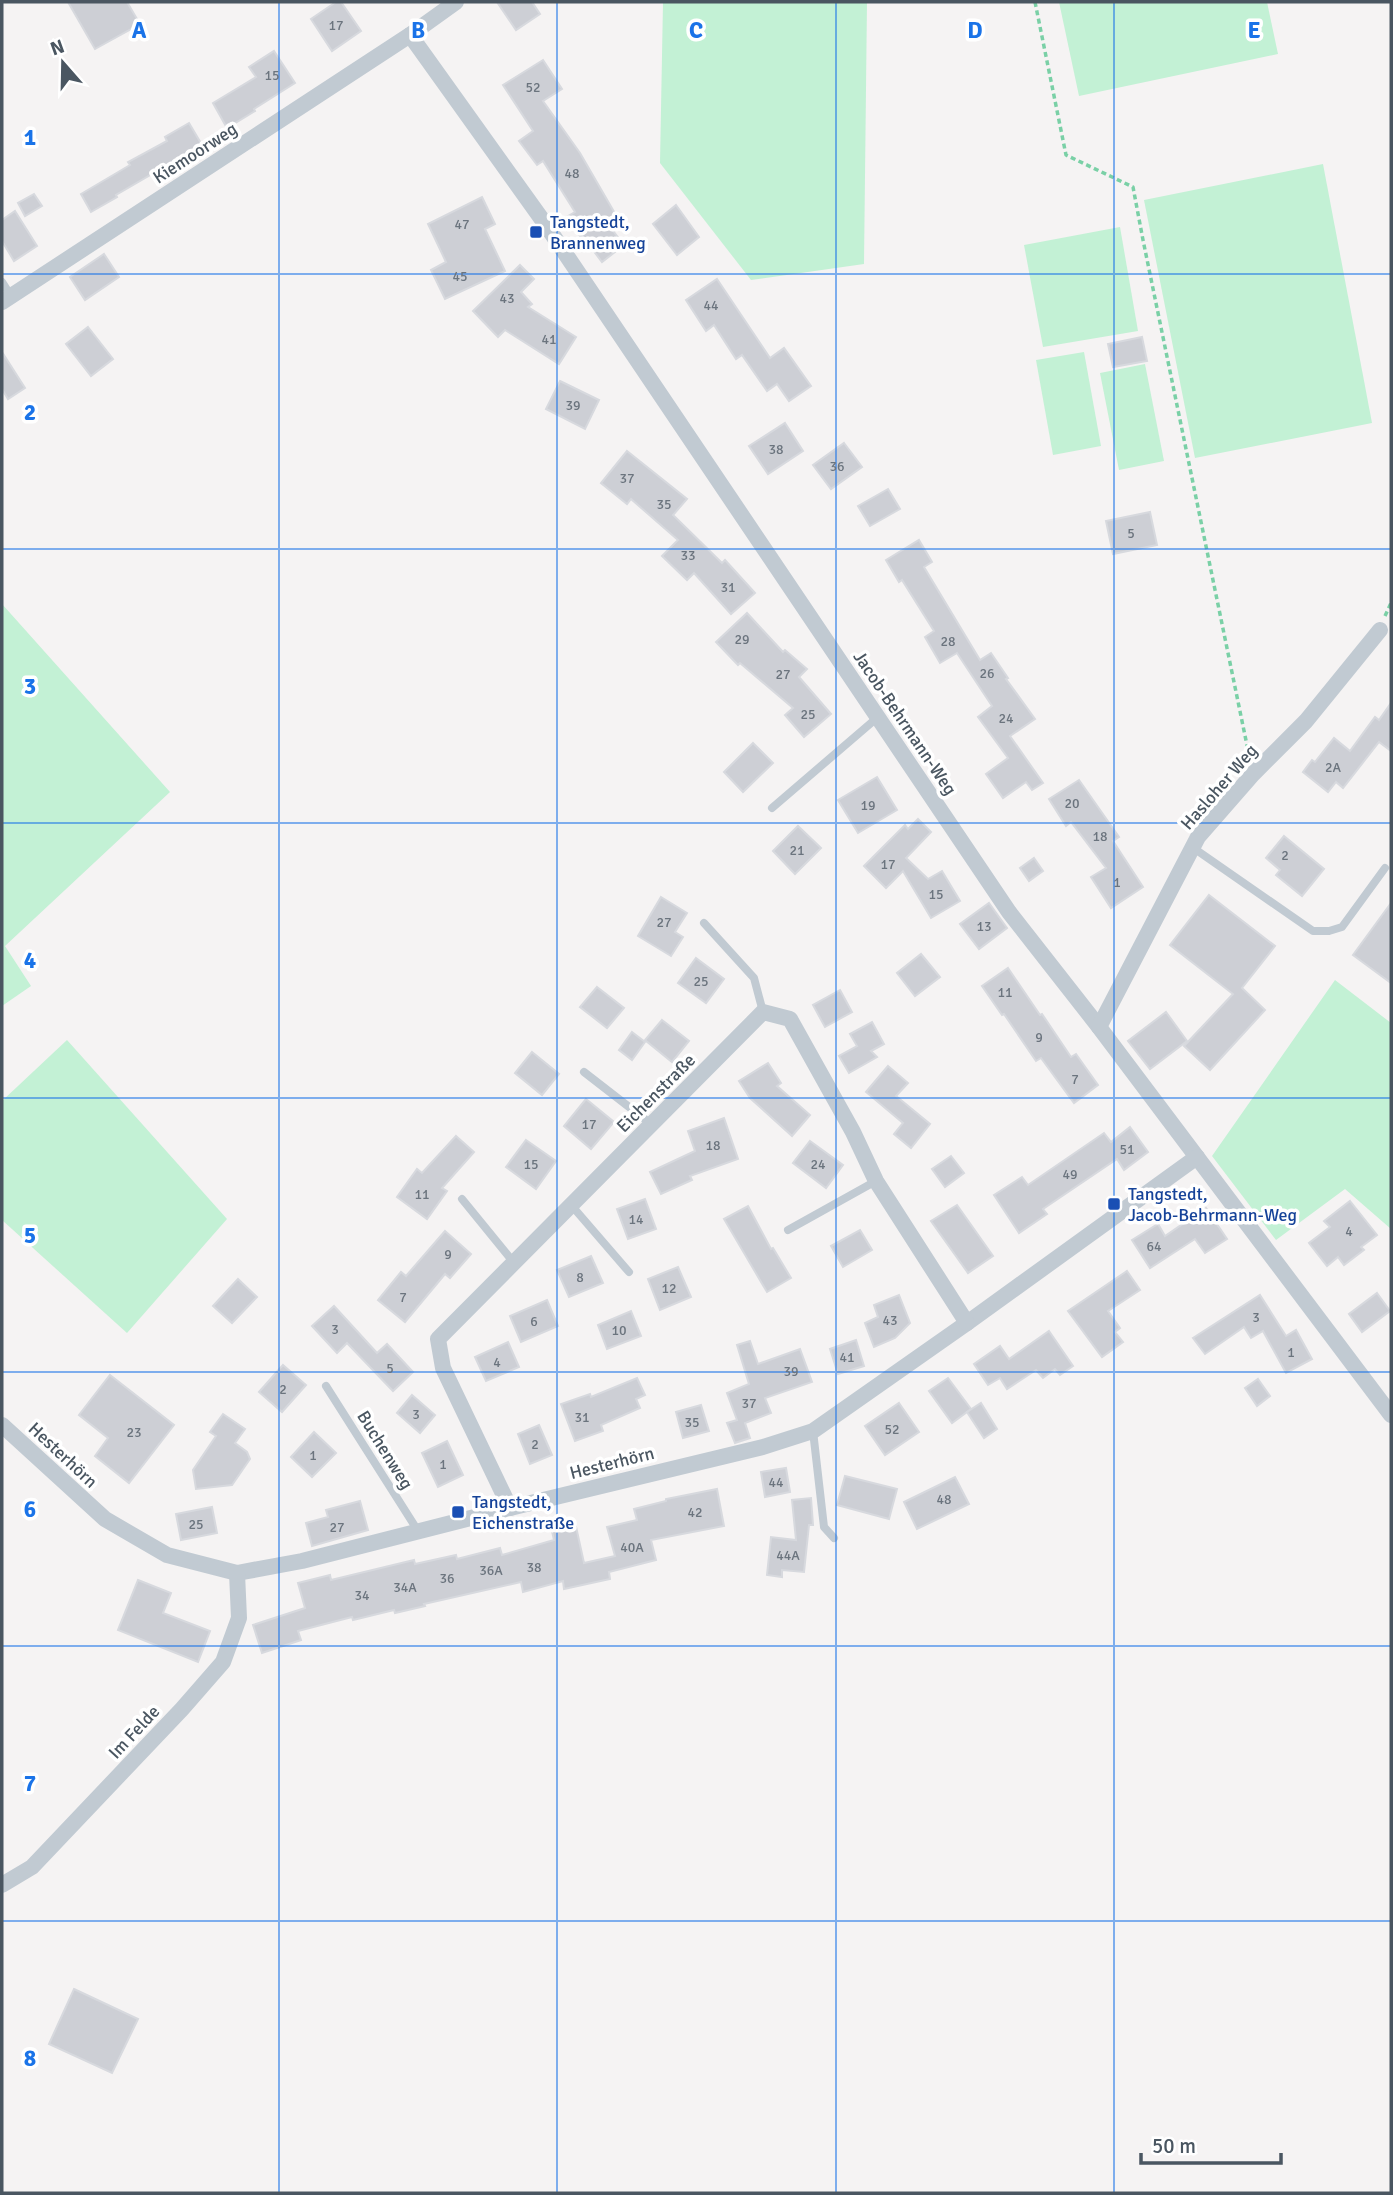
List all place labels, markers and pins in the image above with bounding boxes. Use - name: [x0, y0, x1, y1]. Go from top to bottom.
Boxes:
- place label: Tangstedt, Brannenweg: [550, 211, 646, 254]
- marker: Tangstedt, Brannenweg: [528, 224, 544, 240]
- place label: Tangstedt, Jacob-Behrmann-Weg: [1128, 1183, 1297, 1226]
- marker: Tangstedt, Jacob-Behrmann-Weg: [1106, 1196, 1122, 1212]
- place label: Tangstedt, Eichenstraße: [472, 1491, 574, 1534]
- marker: Tangstedt, Eichenstraße: [450, 1504, 466, 1520]

